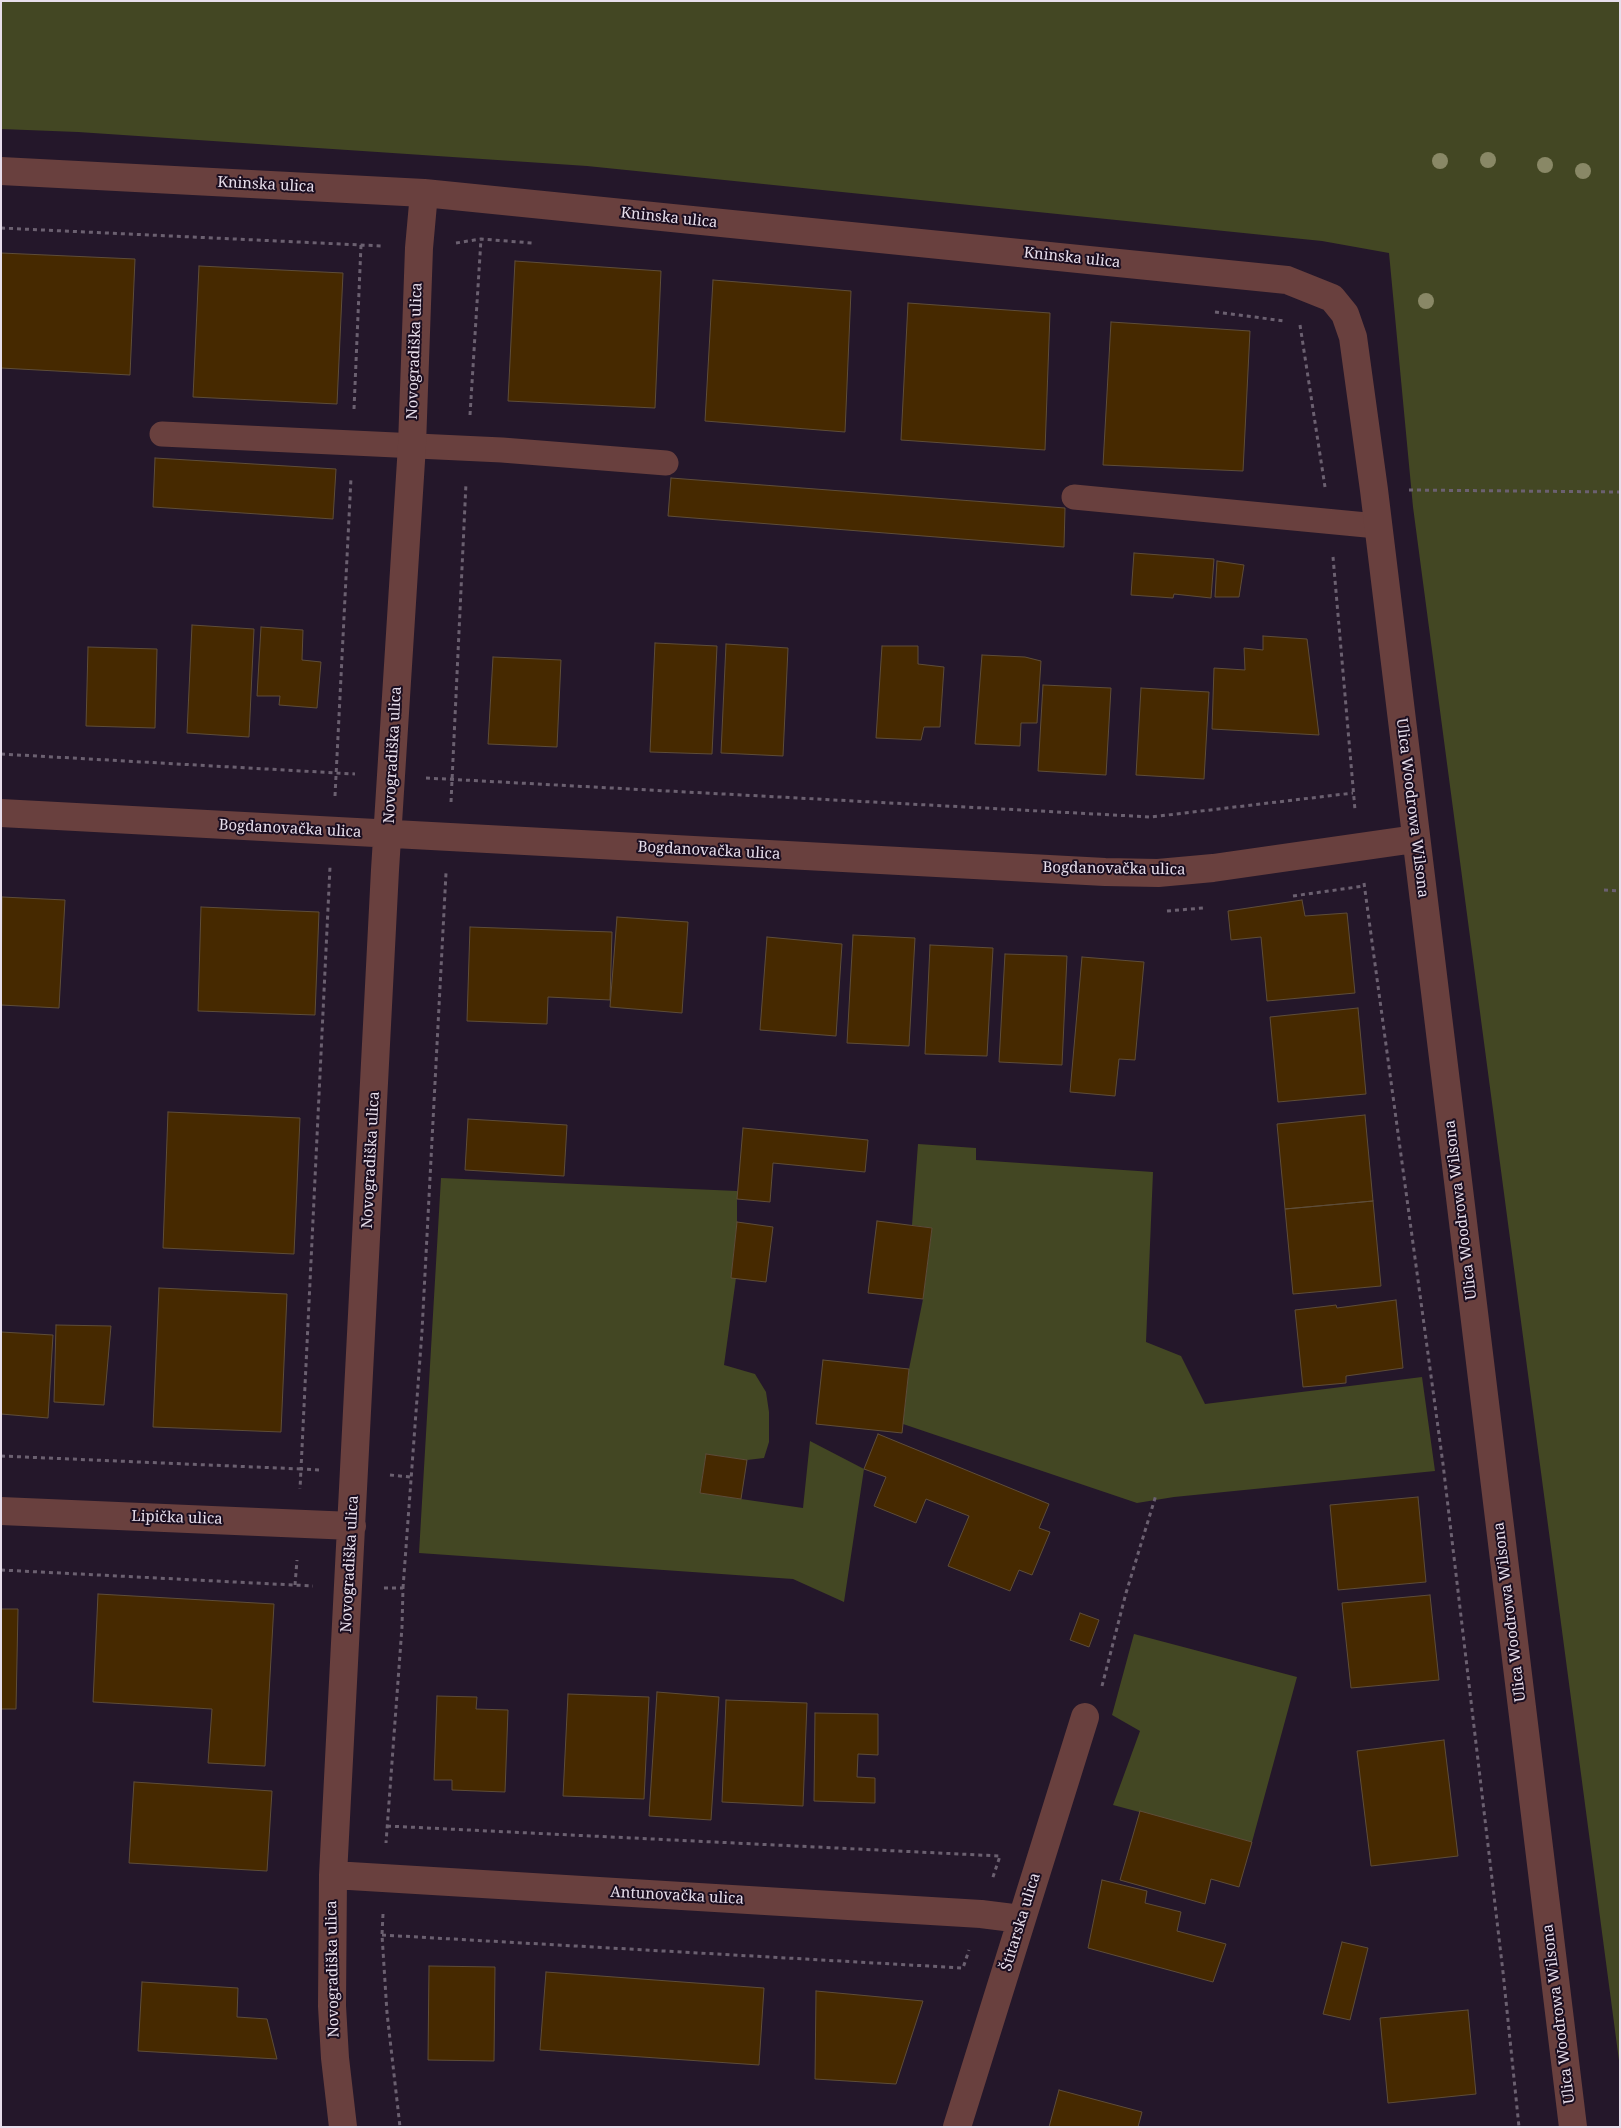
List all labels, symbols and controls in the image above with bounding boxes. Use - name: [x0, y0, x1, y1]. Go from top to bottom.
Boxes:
- street label: Kninska ulica: [217, 173, 315, 197]
- street label: Kninska ulica: [620, 204, 718, 232]
- street label: Kninska ulica: [1023, 244, 1121, 272]
- street label: Novogradiška ulica: [404, 282, 426, 420]
- street label: Novogradiška ulica: [380, 686, 406, 824]
- street label: Ulica Woodrowa Wilsona: [1392, 717, 1432, 899]
- street label: Bogdanovačka ulica: [218, 816, 362, 842]
- street label: Bogdanovačka ulica: [637, 838, 781, 864]
- street label: Bogdanovačka ulica: [1042, 859, 1186, 879]
- street label: Novogradiška ulica: [358, 1091, 384, 1229]
- street label: Ulica Woodrowa Wilsona: [1441, 1119, 1481, 1301]
- street label: Novogradiška ulica: [337, 1495, 363, 1633]
- street label: Lipička ulica: [131, 1507, 223, 1529]
- street label: Ulica Woodrowa Wilsona: [1490, 1521, 1530, 1703]
- street label: Štitarska ulica: [998, 1871, 1044, 1973]
- street label: Antunovačka ulica: [610, 1884, 744, 1908]
- street label: Novogradiška ulica: [323, 1900, 343, 2038]
- street label: Ulica Woodrowa Wilsona: [1539, 1923, 1579, 2105]

